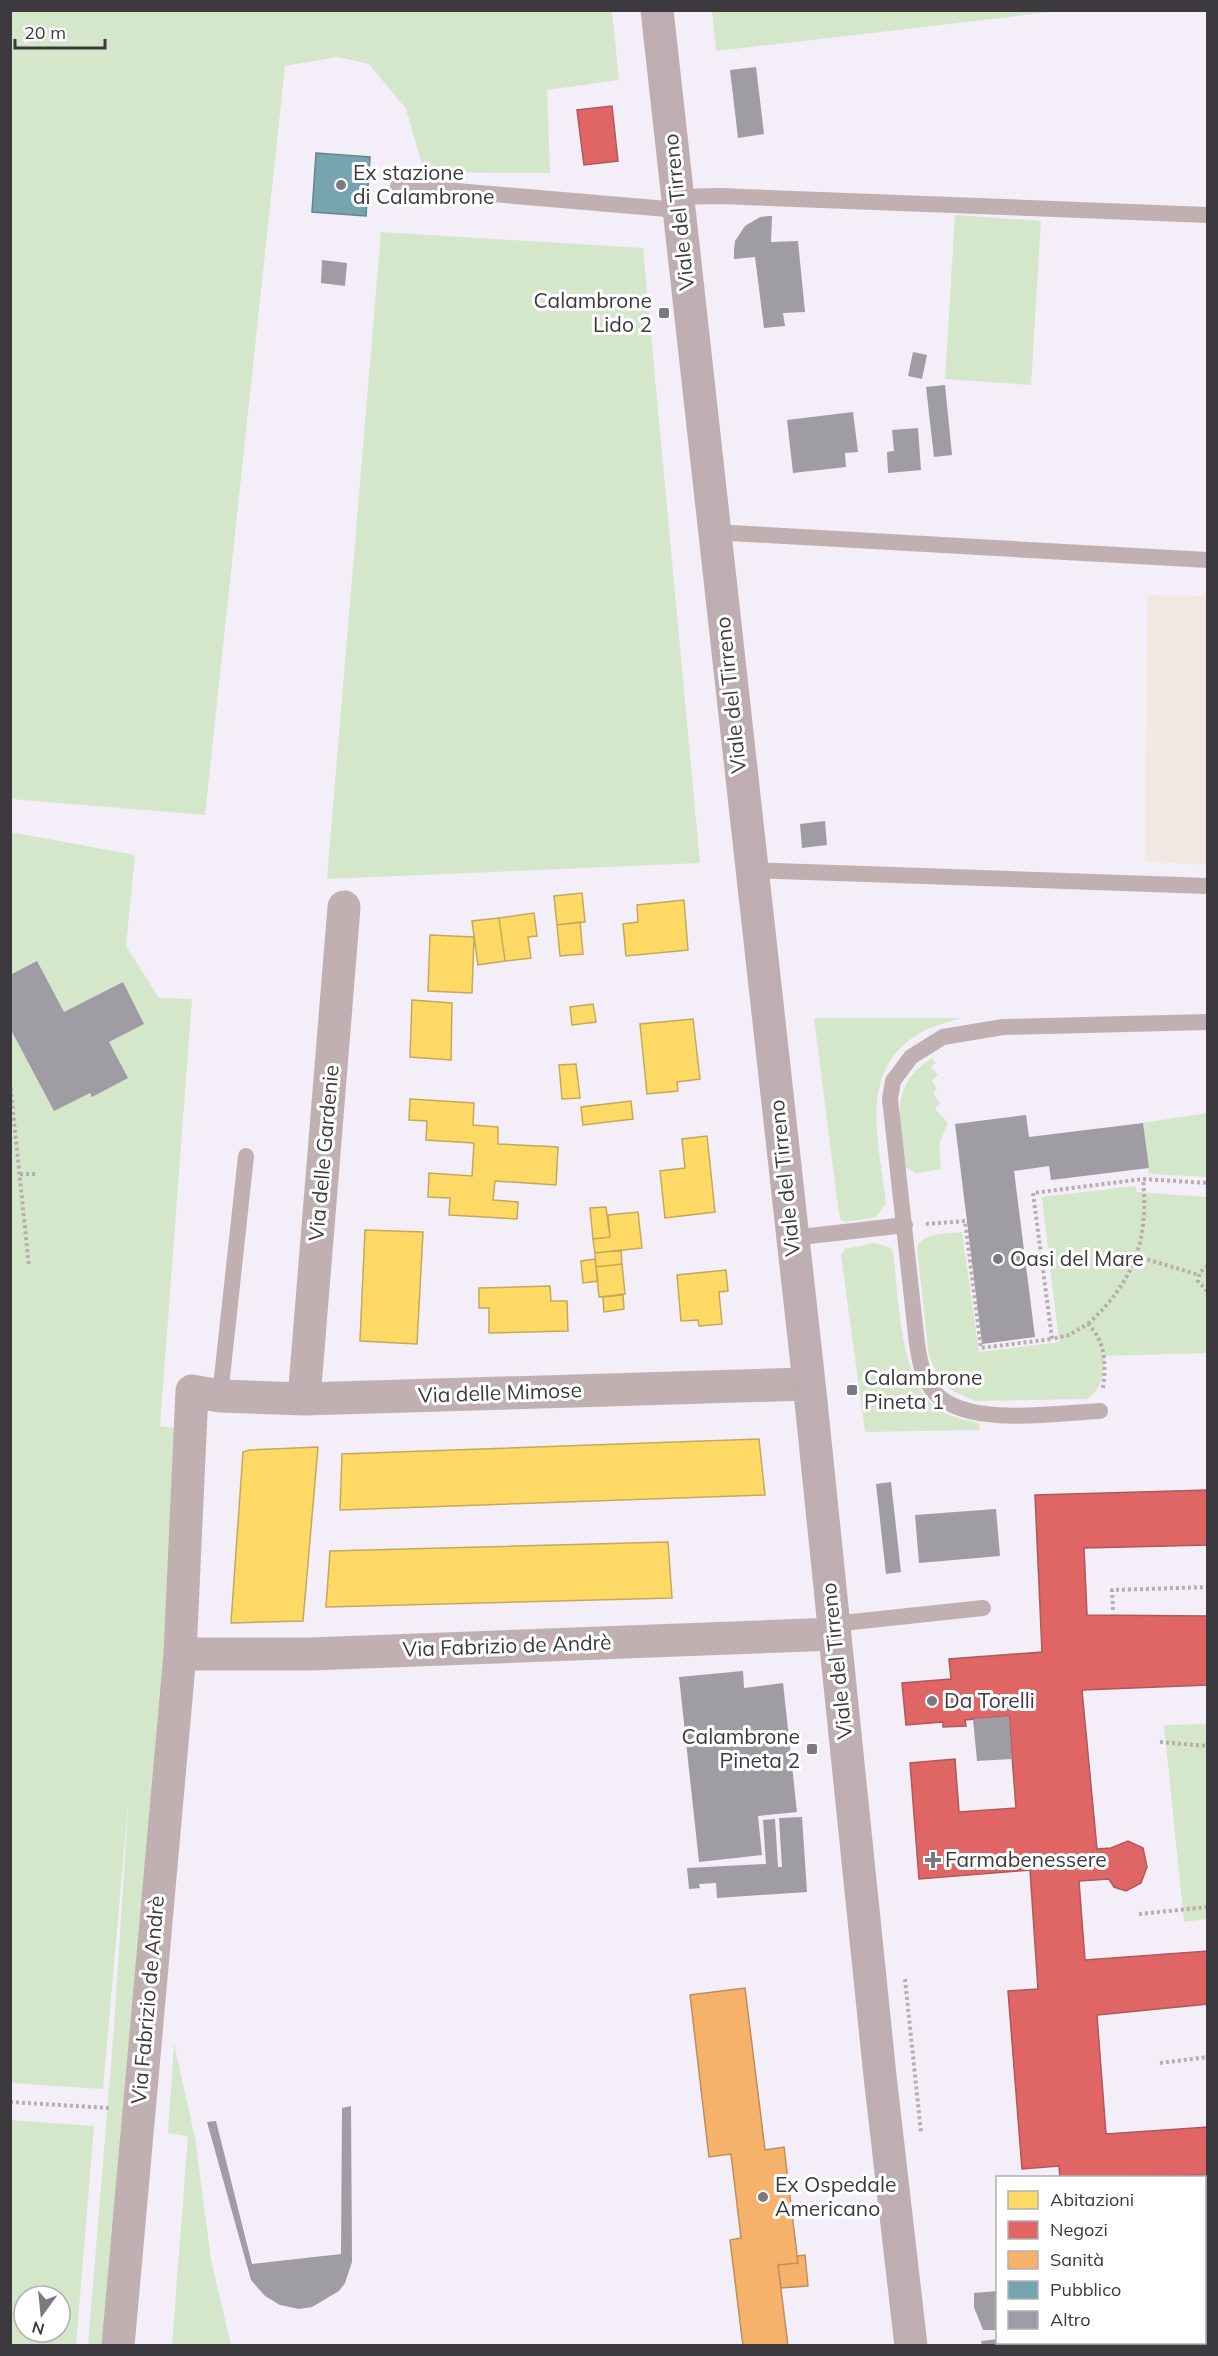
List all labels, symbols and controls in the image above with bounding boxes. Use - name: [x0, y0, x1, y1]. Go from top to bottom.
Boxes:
- scale bar: [15, 12, 105, 50]
- text: 20 m: [24, 21, 66, 44]
- street label: Viale del Tirreno: [657, 133, 699, 292]
- place label: Ex stazione di Calambrone: [353, 159, 495, 209]
- marker: Ex stazione di Calambrone: [334, 178, 348, 192]
- place label: Calambrone Lido 2: [534, 287, 652, 337]
- marker: Calambrone Lido 2: [657, 306, 671, 320]
- street label: Viale del Tirreno: [709, 616, 751, 775]
- street label: Via delle Gardenie: [302, 1064, 344, 1242]
- street label: Viale del Tirreno: [763, 1099, 805, 1258]
- place label: Oasi del Mare: [1010, 1245, 1144, 1271]
- marker: Oasi del Mare: [991, 1252, 1005, 1266]
- place label: Calambrone Pineta 1: [864, 1364, 982, 1414]
- street label: Via delle Mimose: [418, 1376, 582, 1408]
- marker: Calambrone Pineta 1: [845, 1383, 859, 1397]
- street label: Viale del Tirreno: [815, 1582, 857, 1741]
- street label: Via Fabrizio de Andrè: [402, 1628, 612, 1662]
- place label: Da Torelli: [944, 1687, 1035, 1713]
- marker: Da Torelli: [925, 1694, 939, 1708]
- place label: Calambrone Pineta 2: [682, 1723, 800, 1773]
- marker: Calambrone Pineta 2: [805, 1742, 819, 1756]
- place label: Farmabenessere: [945, 1846, 1107, 1872]
- marker: Farmabenessere: [926, 1853, 940, 1867]
- street label: Via Fabrizio de Andrè: [125, 1895, 169, 2105]
- place label: Ex Ospedale Americano: [775, 2171, 896, 2221]
- legend: [996, 2176, 1206, 2344]
- text: Abitazioni: [1050, 2188, 1134, 2211]
- marker: Ex Ospedale Americano: [756, 2190, 770, 2204]
- text: Negozi: [1050, 2218, 1108, 2241]
- text: Sanità: [1050, 2248, 1104, 2271]
- text: Pubblico: [1050, 2278, 1121, 2301]
- north arrow: [12, 2284, 72, 2344]
- text: Altro: [1050, 2308, 1091, 2331]
- text: N: [30, 2317, 47, 2340]

